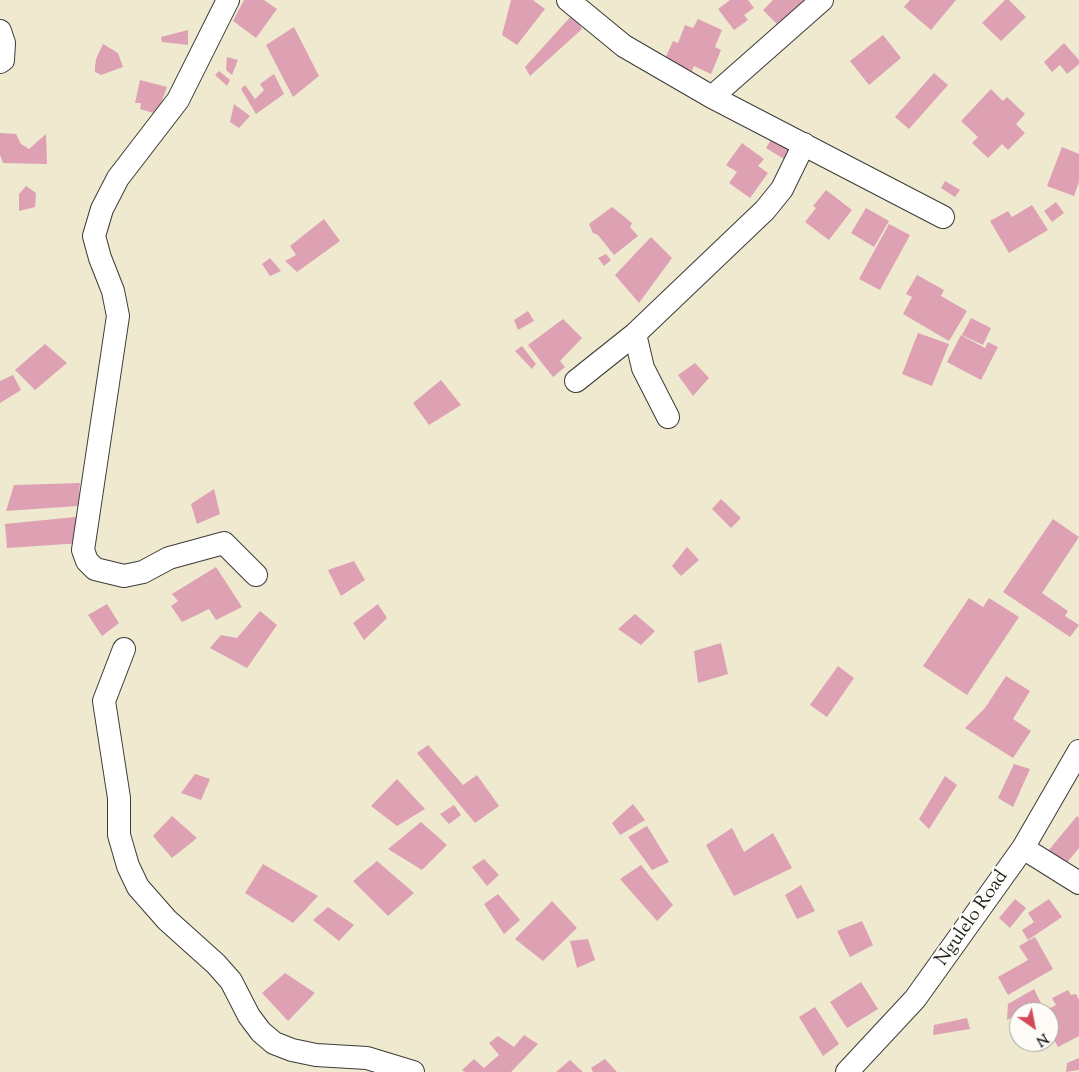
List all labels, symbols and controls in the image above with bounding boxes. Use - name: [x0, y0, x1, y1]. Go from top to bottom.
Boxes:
- street label: Ngulelo Road: [932, 867, 1014, 971]
- north arrow: [1009, 1002, 1059, 1052]
- text: N: [1031, 1027, 1052, 1050]

